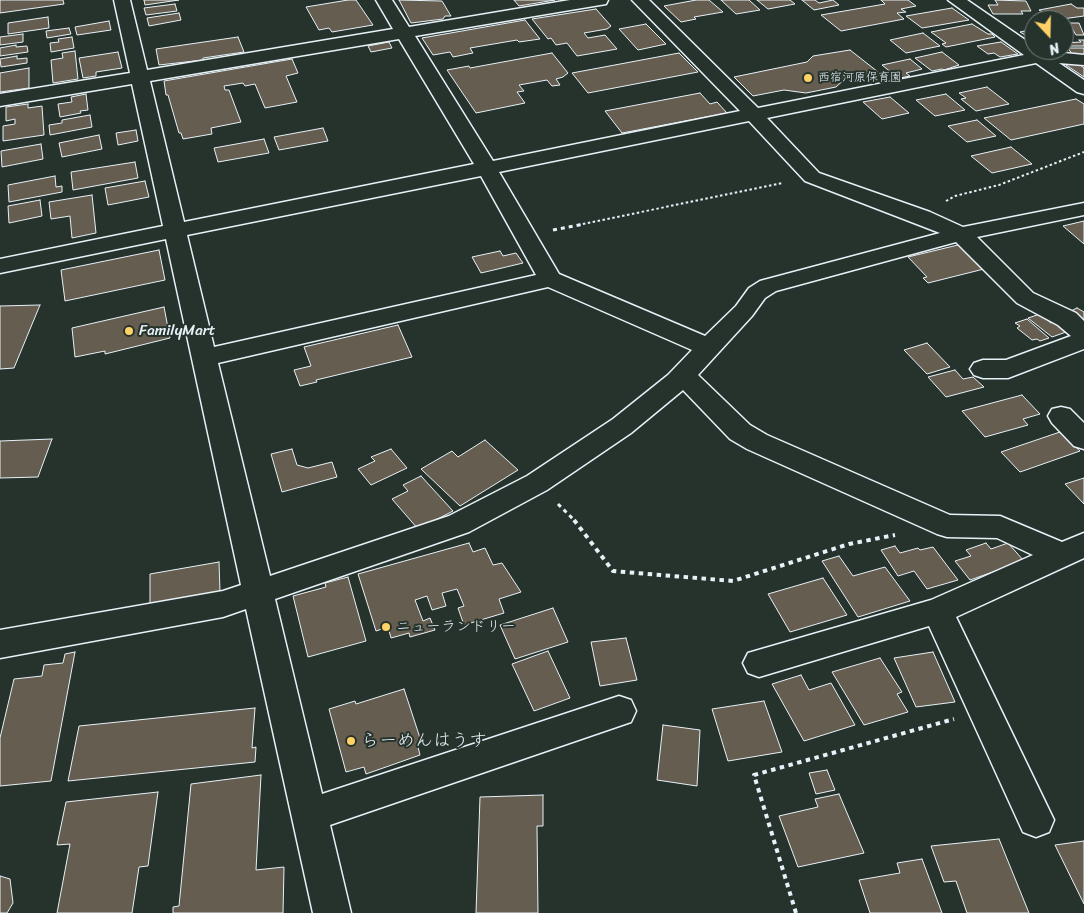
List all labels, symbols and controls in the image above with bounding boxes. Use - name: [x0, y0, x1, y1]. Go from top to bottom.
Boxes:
- north arrow: [1024, 10, 1074, 60]
- text: N: [1045, 35, 1063, 62]
- place label: 西宿河原保育園: [818, 71, 902, 85]
- marker: 西宿河原保育園: [802, 72, 814, 84]
- place label: FamilyMart: [139, 322, 215, 340]
- marker: FamilyMart: [123, 325, 135, 337]
- place label: ニューランドリー: [396, 618, 516, 636]
- marker: ニューランドリー: [380, 621, 392, 633]
- place label: らーめんはうす: [361, 730, 487, 752]
- marker: らーめんはうす: [345, 735, 357, 747]

